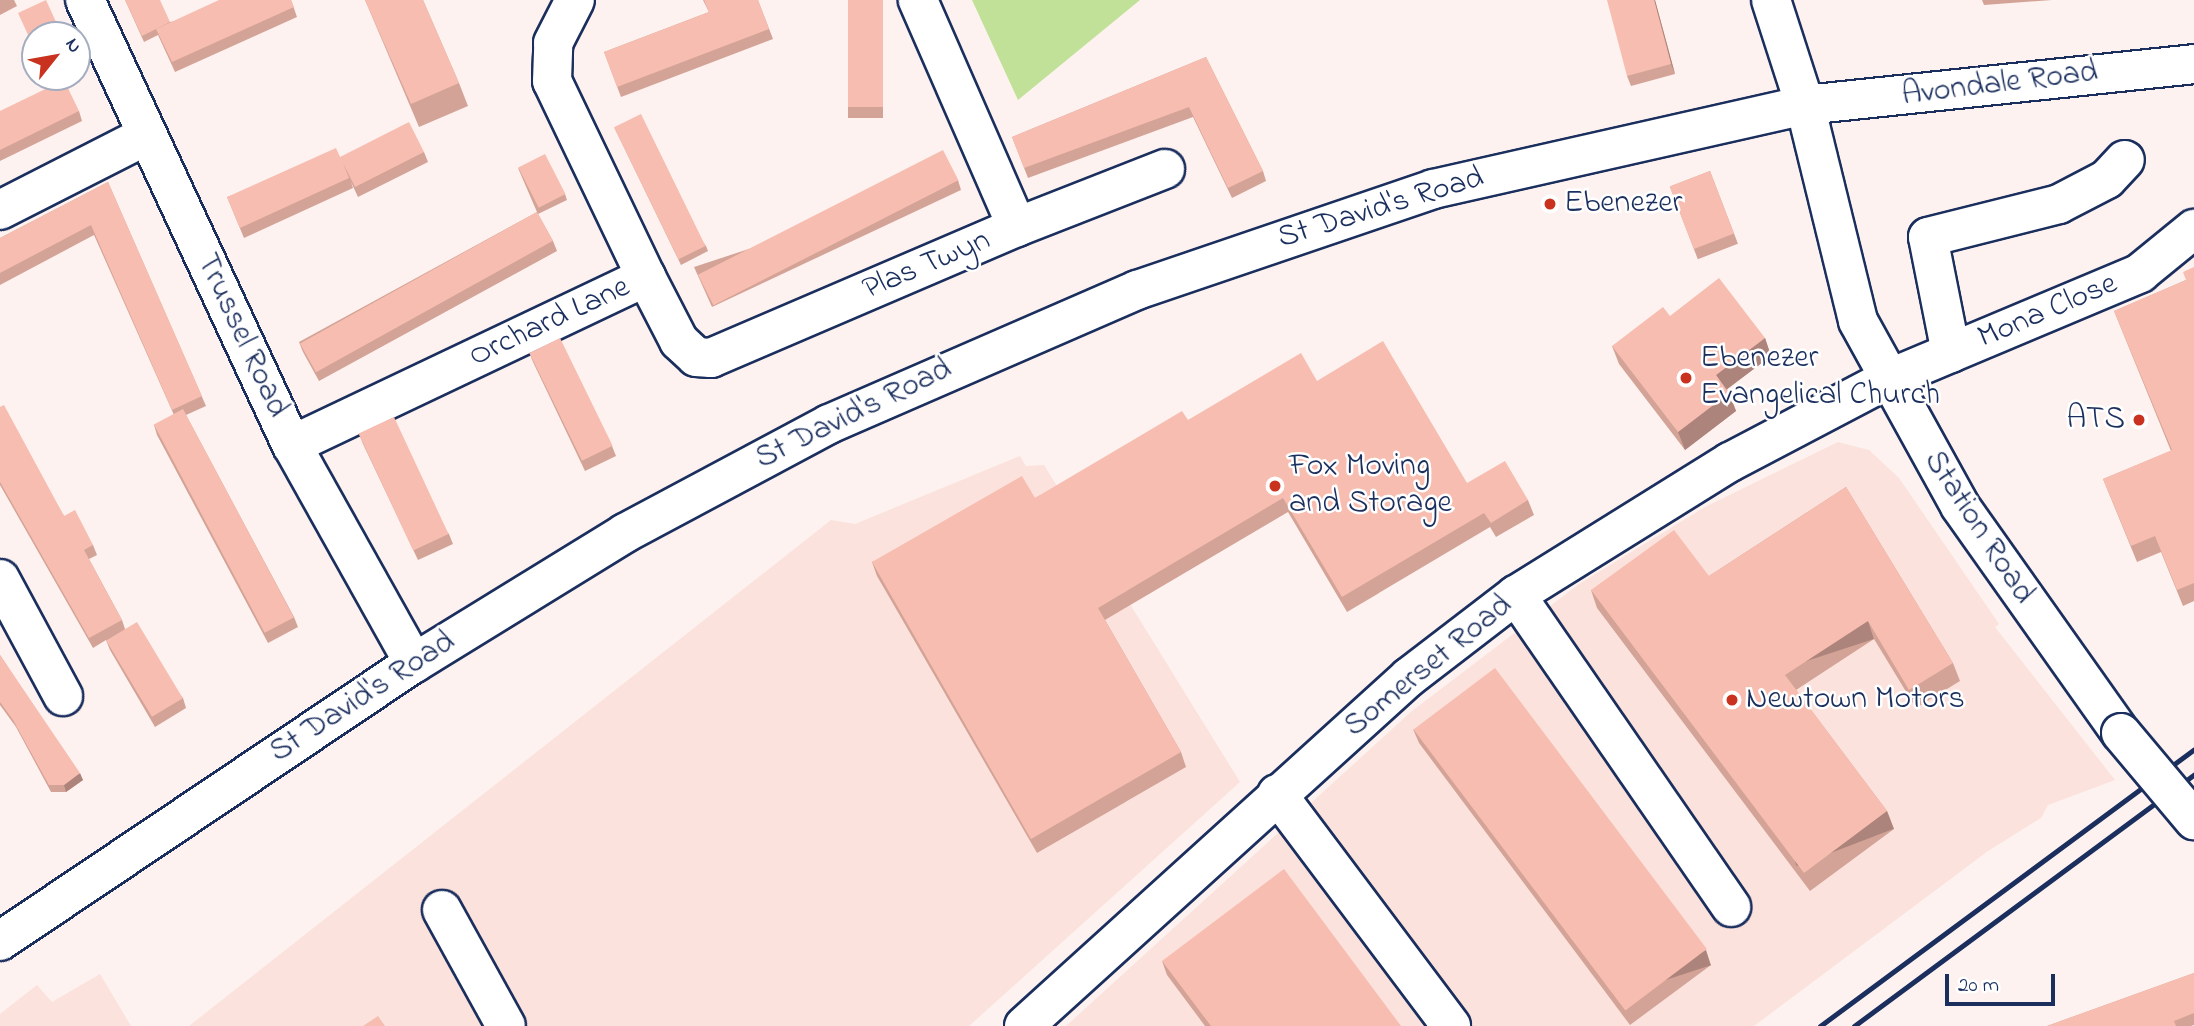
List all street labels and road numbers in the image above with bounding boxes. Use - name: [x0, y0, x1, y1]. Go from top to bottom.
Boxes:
- street label: Avondale Road: [1900, 54, 2100, 116]
- street label: St David's Road: [1273, 159, 1489, 259]
- street label: Plas Twyn: [858, 222, 996, 310]
- street label: Trussel Road: [186, 248, 296, 424]
- street label: Mona Close: [1973, 266, 2123, 358]
- street label: Orchard Lane: [464, 269, 636, 377]
- street label: St David's Road: [750, 351, 958, 479]
- street label: Station Road: [1914, 444, 2042, 612]
- street label: Somerset Road: [1337, 587, 1521, 747]
- street label: St David's Road: [263, 624, 463, 772]

